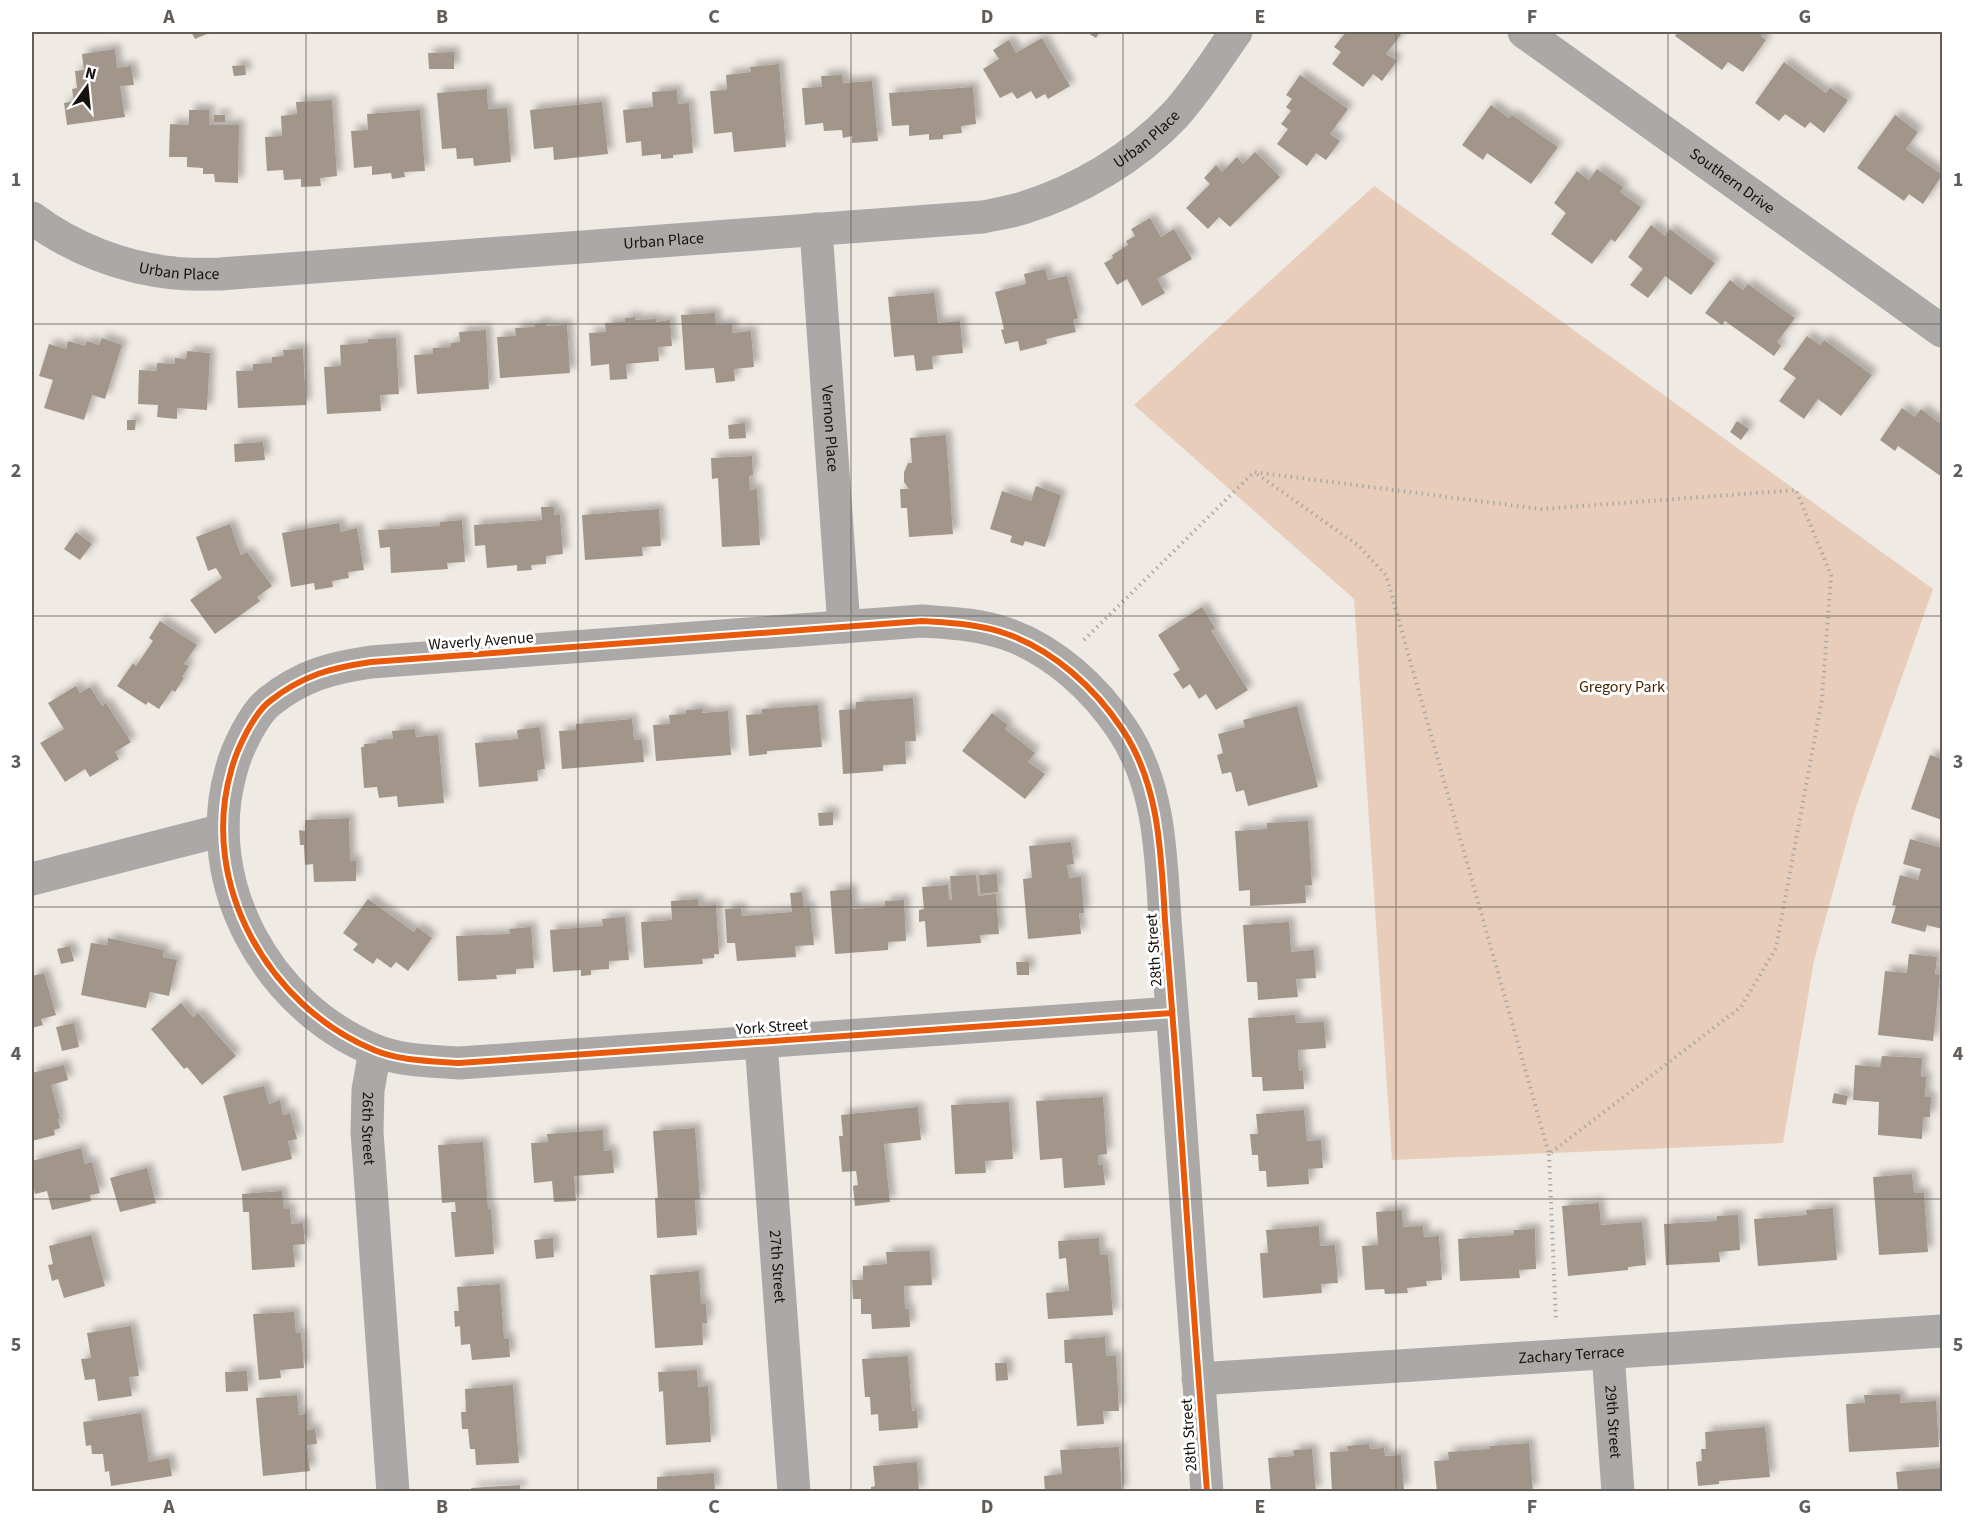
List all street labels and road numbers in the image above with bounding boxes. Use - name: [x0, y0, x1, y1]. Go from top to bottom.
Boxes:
- street label: Urban Place: [1109, 105, 1185, 174]
- street label: Southern Drive: [1685, 143, 1779, 219]
- street label: Urban Place: [623, 227, 705, 255]
- street label: Urban Place: [137, 257, 219, 285]
- street label: Vernon Place: [816, 384, 844, 473]
- street label: Waverly Avenue: [428, 626, 534, 656]
- street label: 28th Street: [1140, 912, 1168, 987]
- street label: York Street: [734, 1013, 809, 1041]
- street label: 26th Street: [356, 1091, 380, 1166]
- street label: 27th Street: [764, 1229, 791, 1304]
- street label: Zachary Terrace: [1517, 1341, 1625, 1369]
- street label: 29th Street: [1599, 1384, 1627, 1460]
- street label: 28th Street: [1175, 1397, 1203, 1472]

